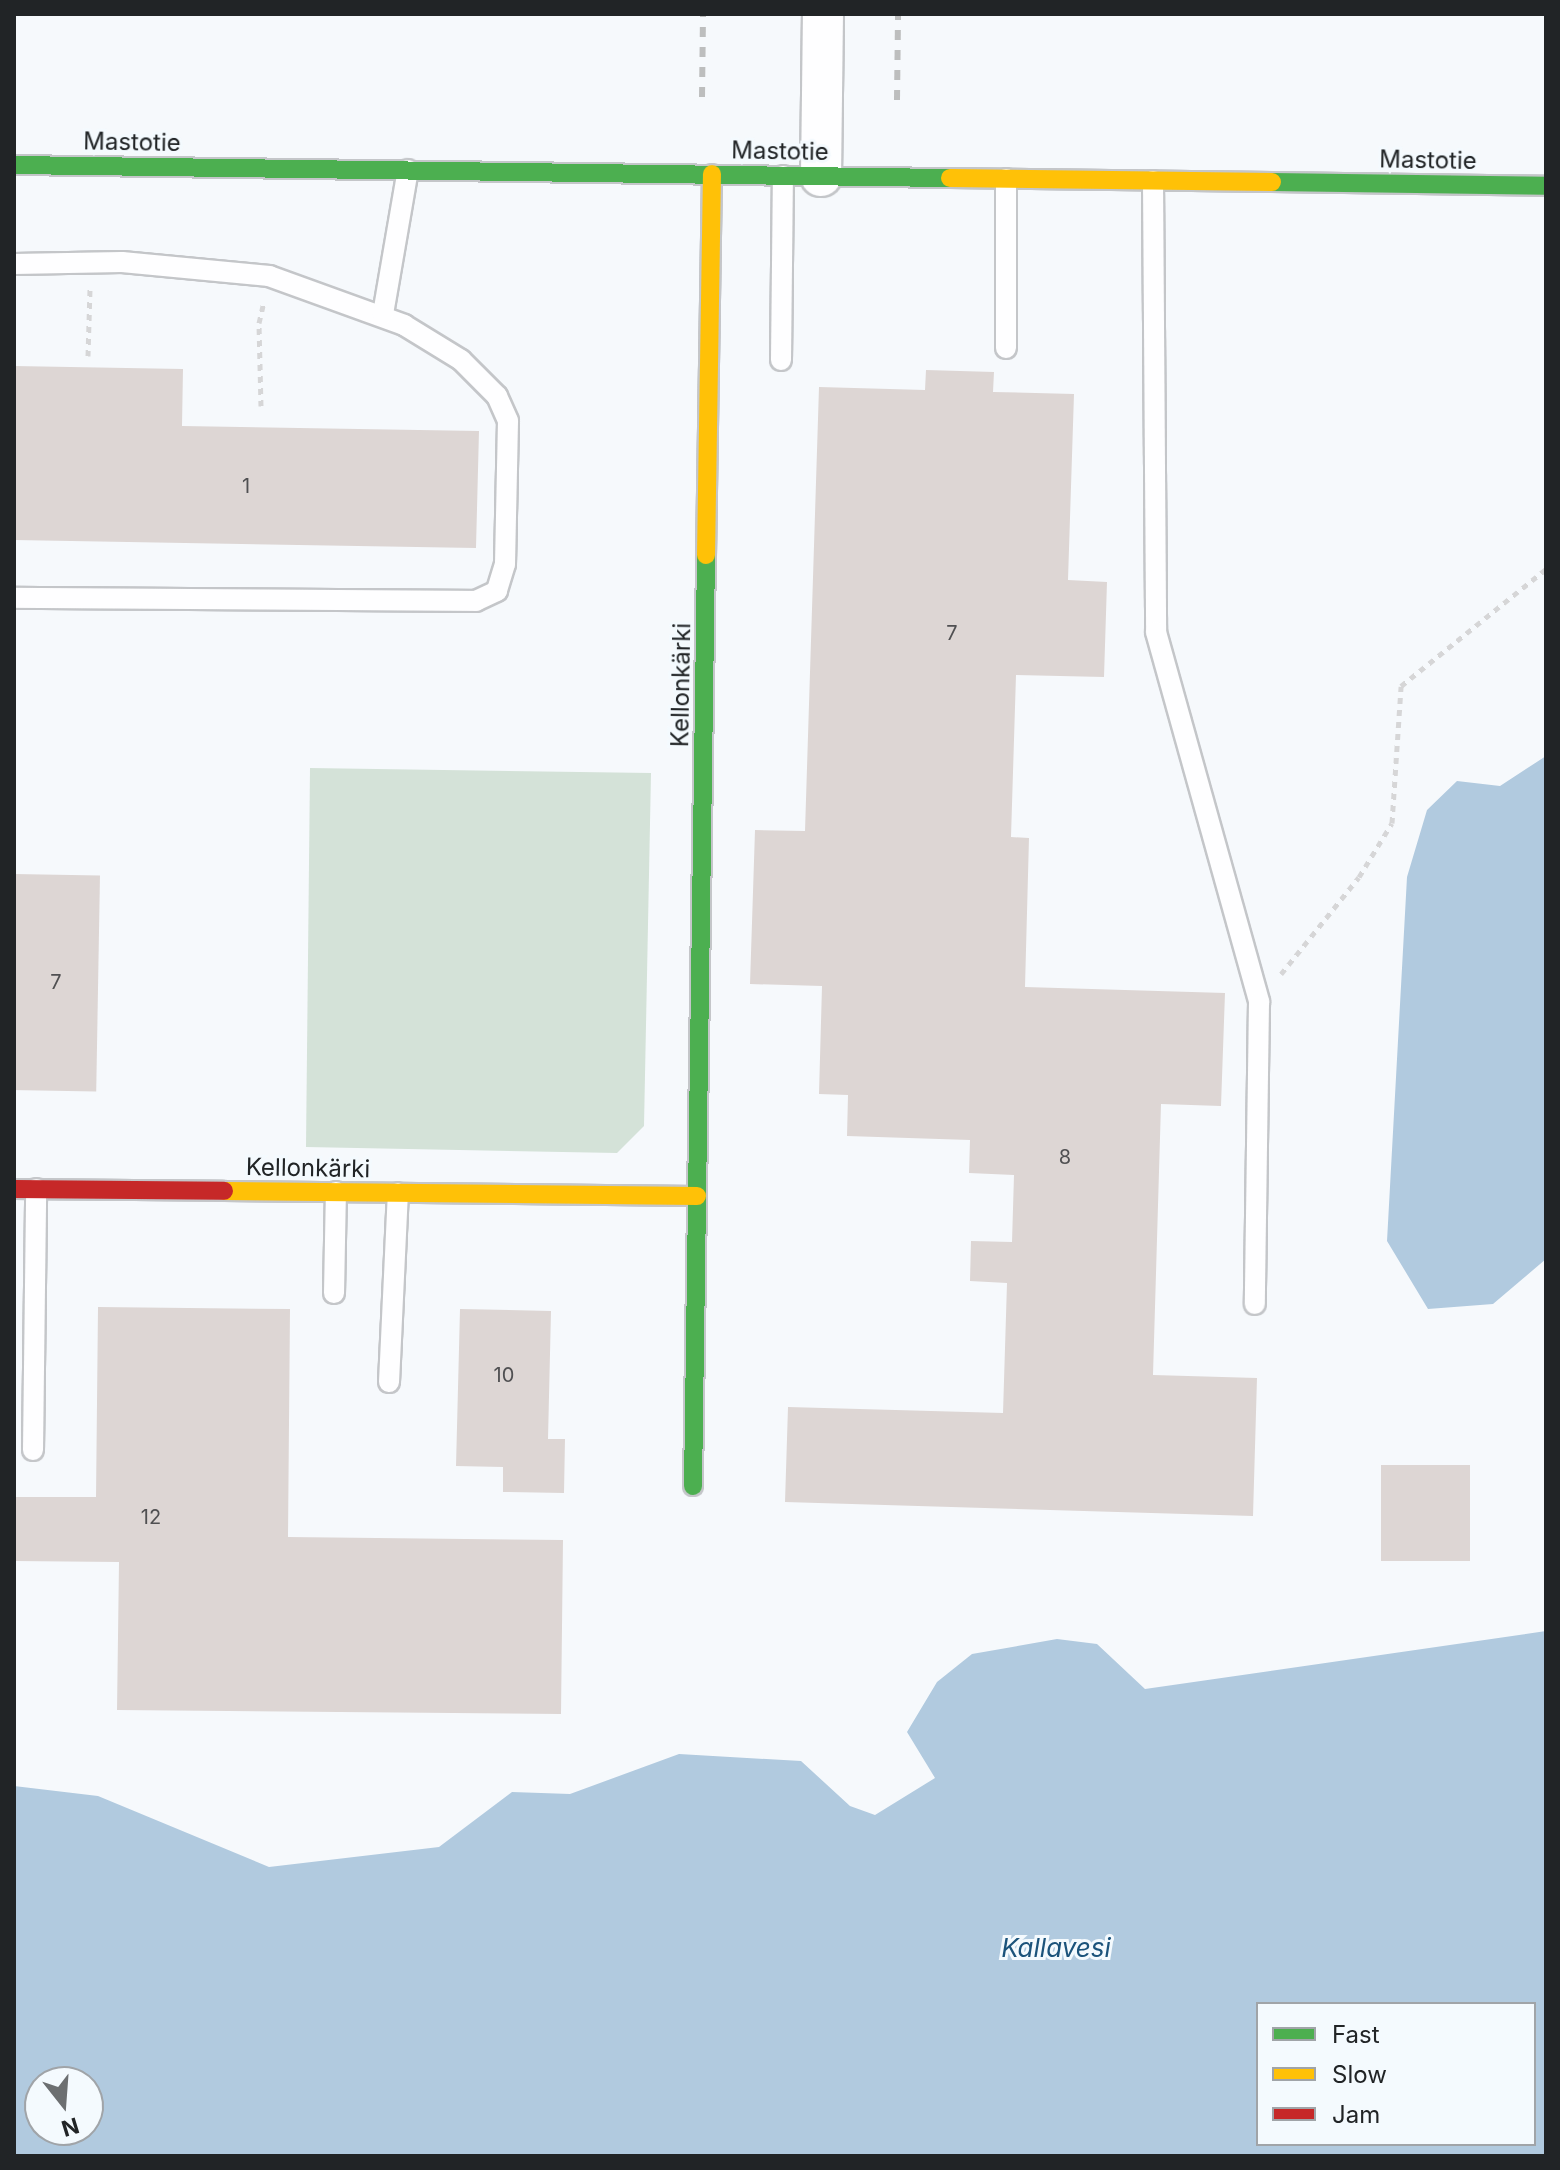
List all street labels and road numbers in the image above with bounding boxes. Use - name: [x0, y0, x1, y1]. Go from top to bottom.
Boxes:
- street label: Mastotie: [83, 127, 181, 157]
- street label: Mastotie: [731, 136, 829, 166]
- street label: Mastotie: [1379, 145, 1477, 175]
- street label: Kellonkärki: [666, 623, 696, 747]
- street label: Kellonkärki: [246, 1153, 370, 1183]

